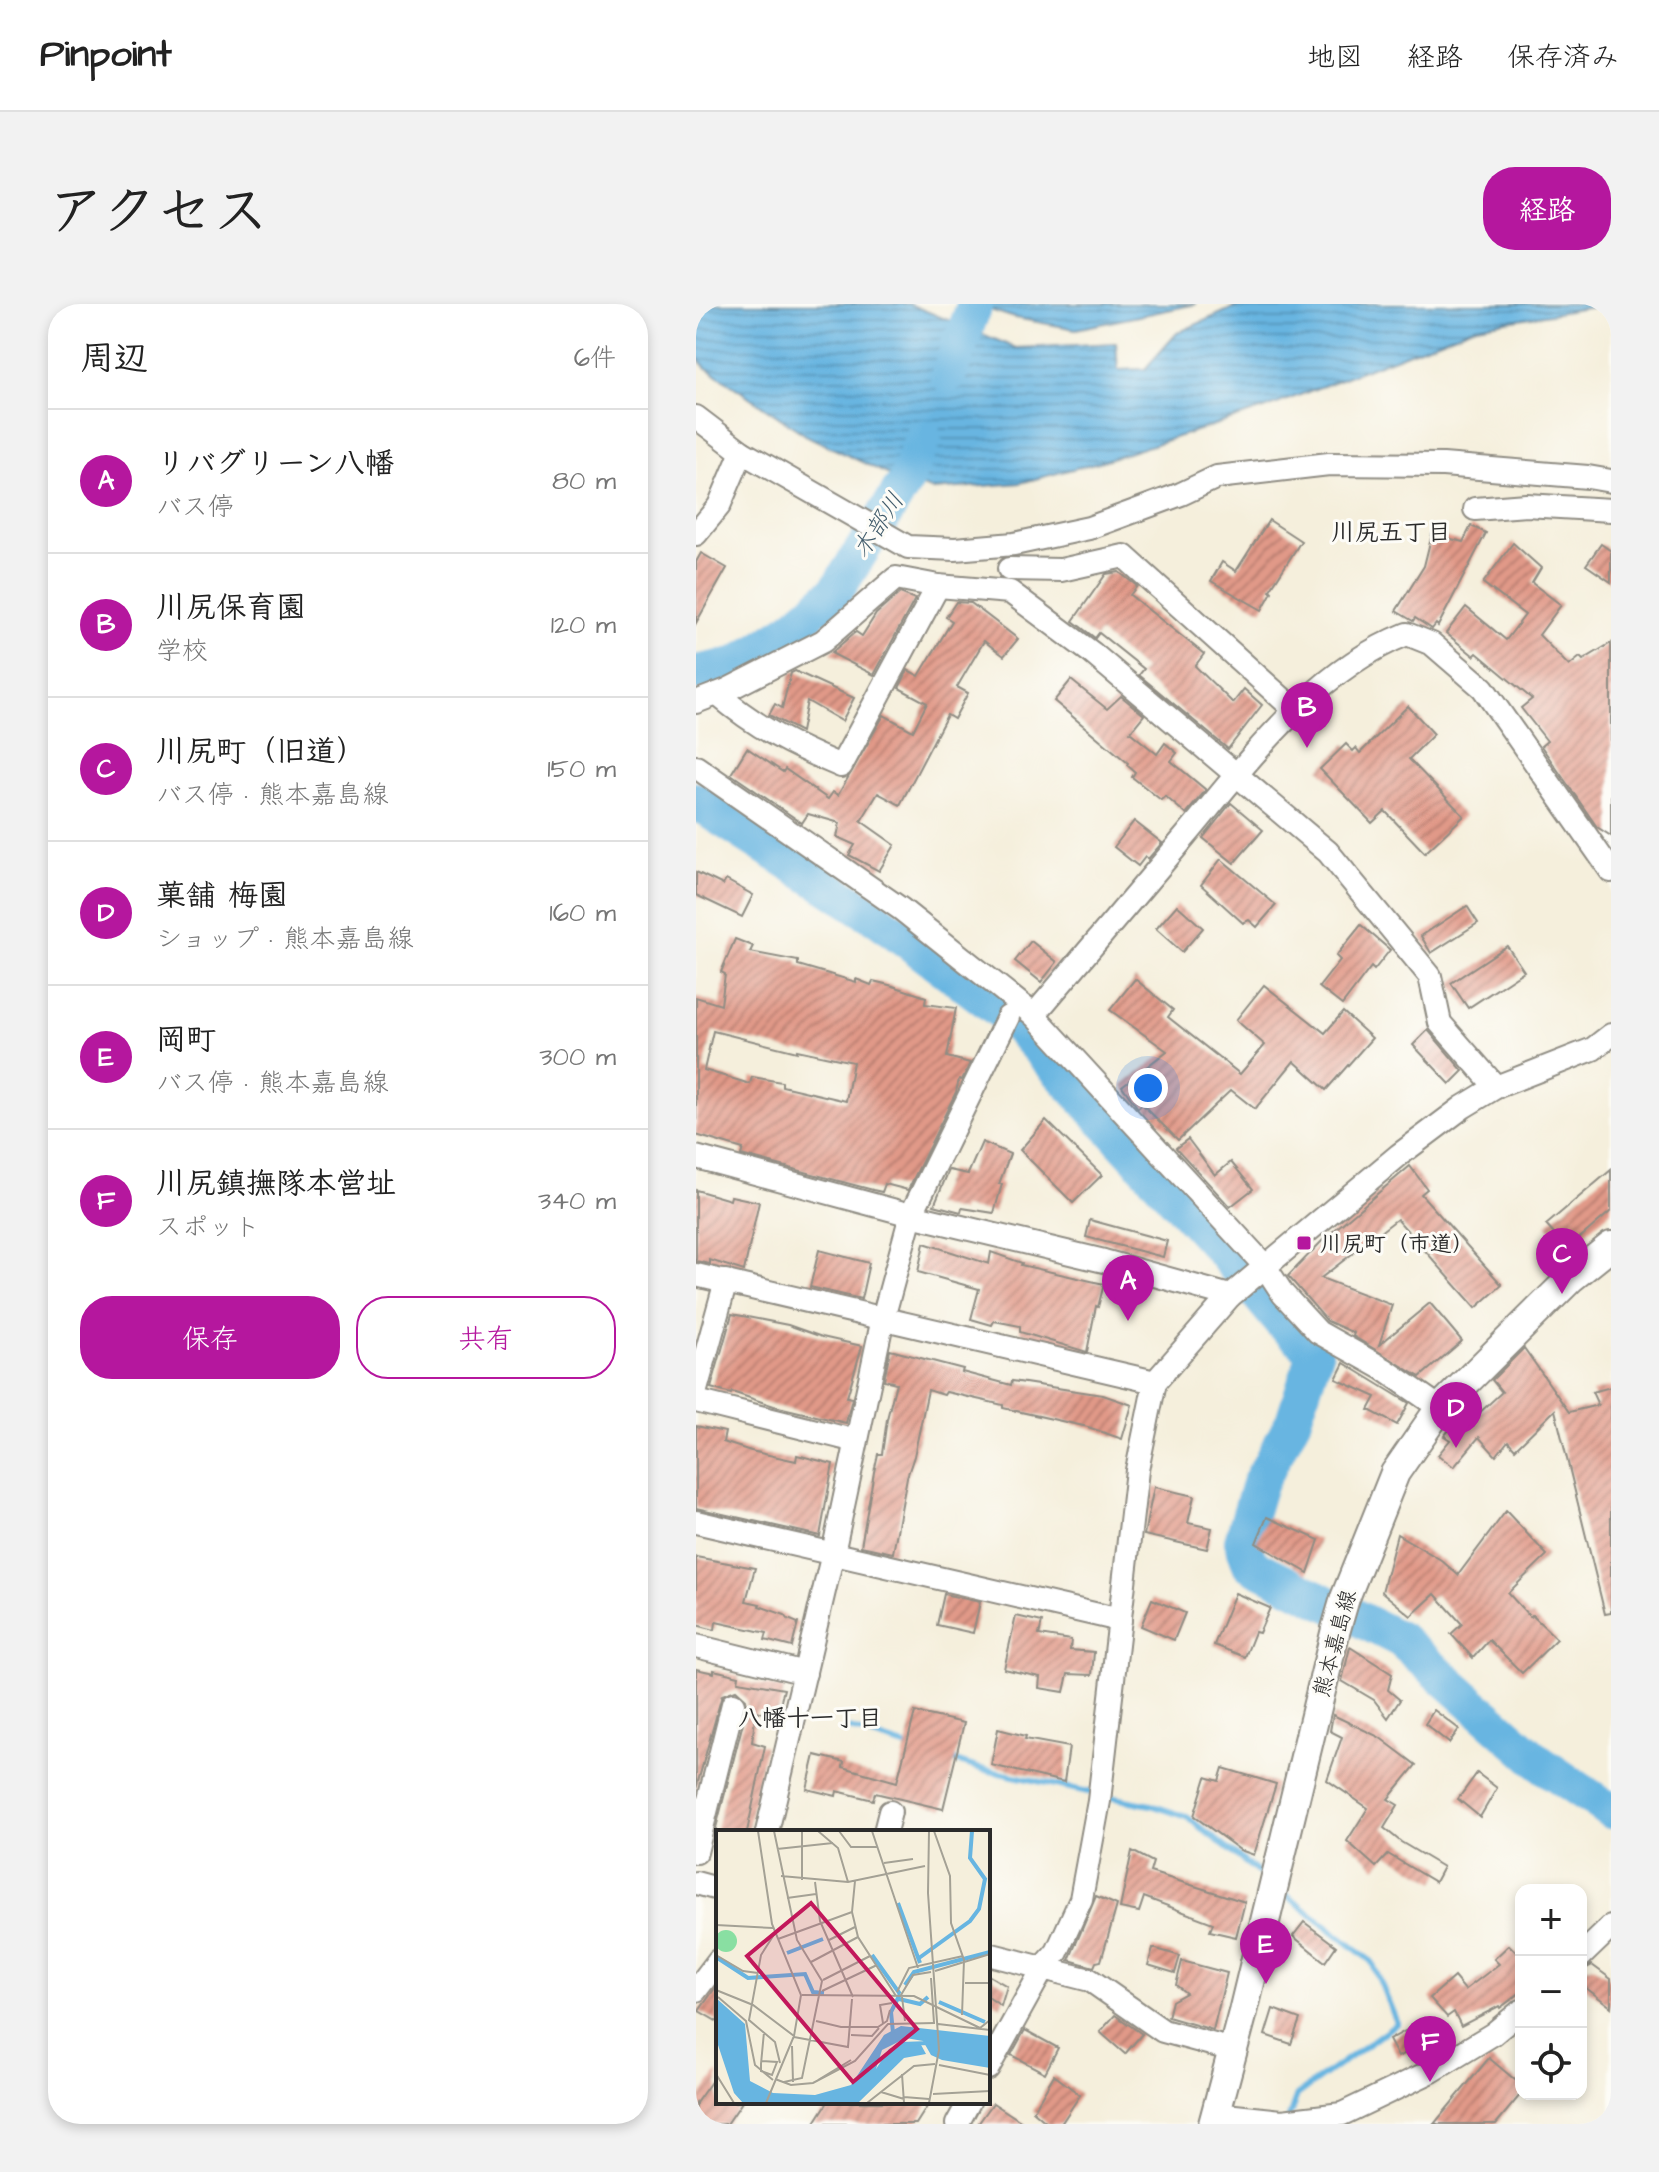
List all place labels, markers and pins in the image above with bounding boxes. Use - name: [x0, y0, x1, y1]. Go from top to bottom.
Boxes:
- pin: B: [1281, 682, 1333, 748]
- pin: C: [1536, 1228, 1588, 1294]
- place label: 川尻町（市道）: [1320, 1229, 1474, 1260]
- marker: 川尻町（市道）: [1295, 1234, 1313, 1252]
- pin: A: [1102, 1255, 1154, 1321]
- pin: D: [1430, 1382, 1482, 1448]
- pin: E: [1240, 1918, 1292, 1984]
- pin: F: [1404, 2016, 1456, 2082]

